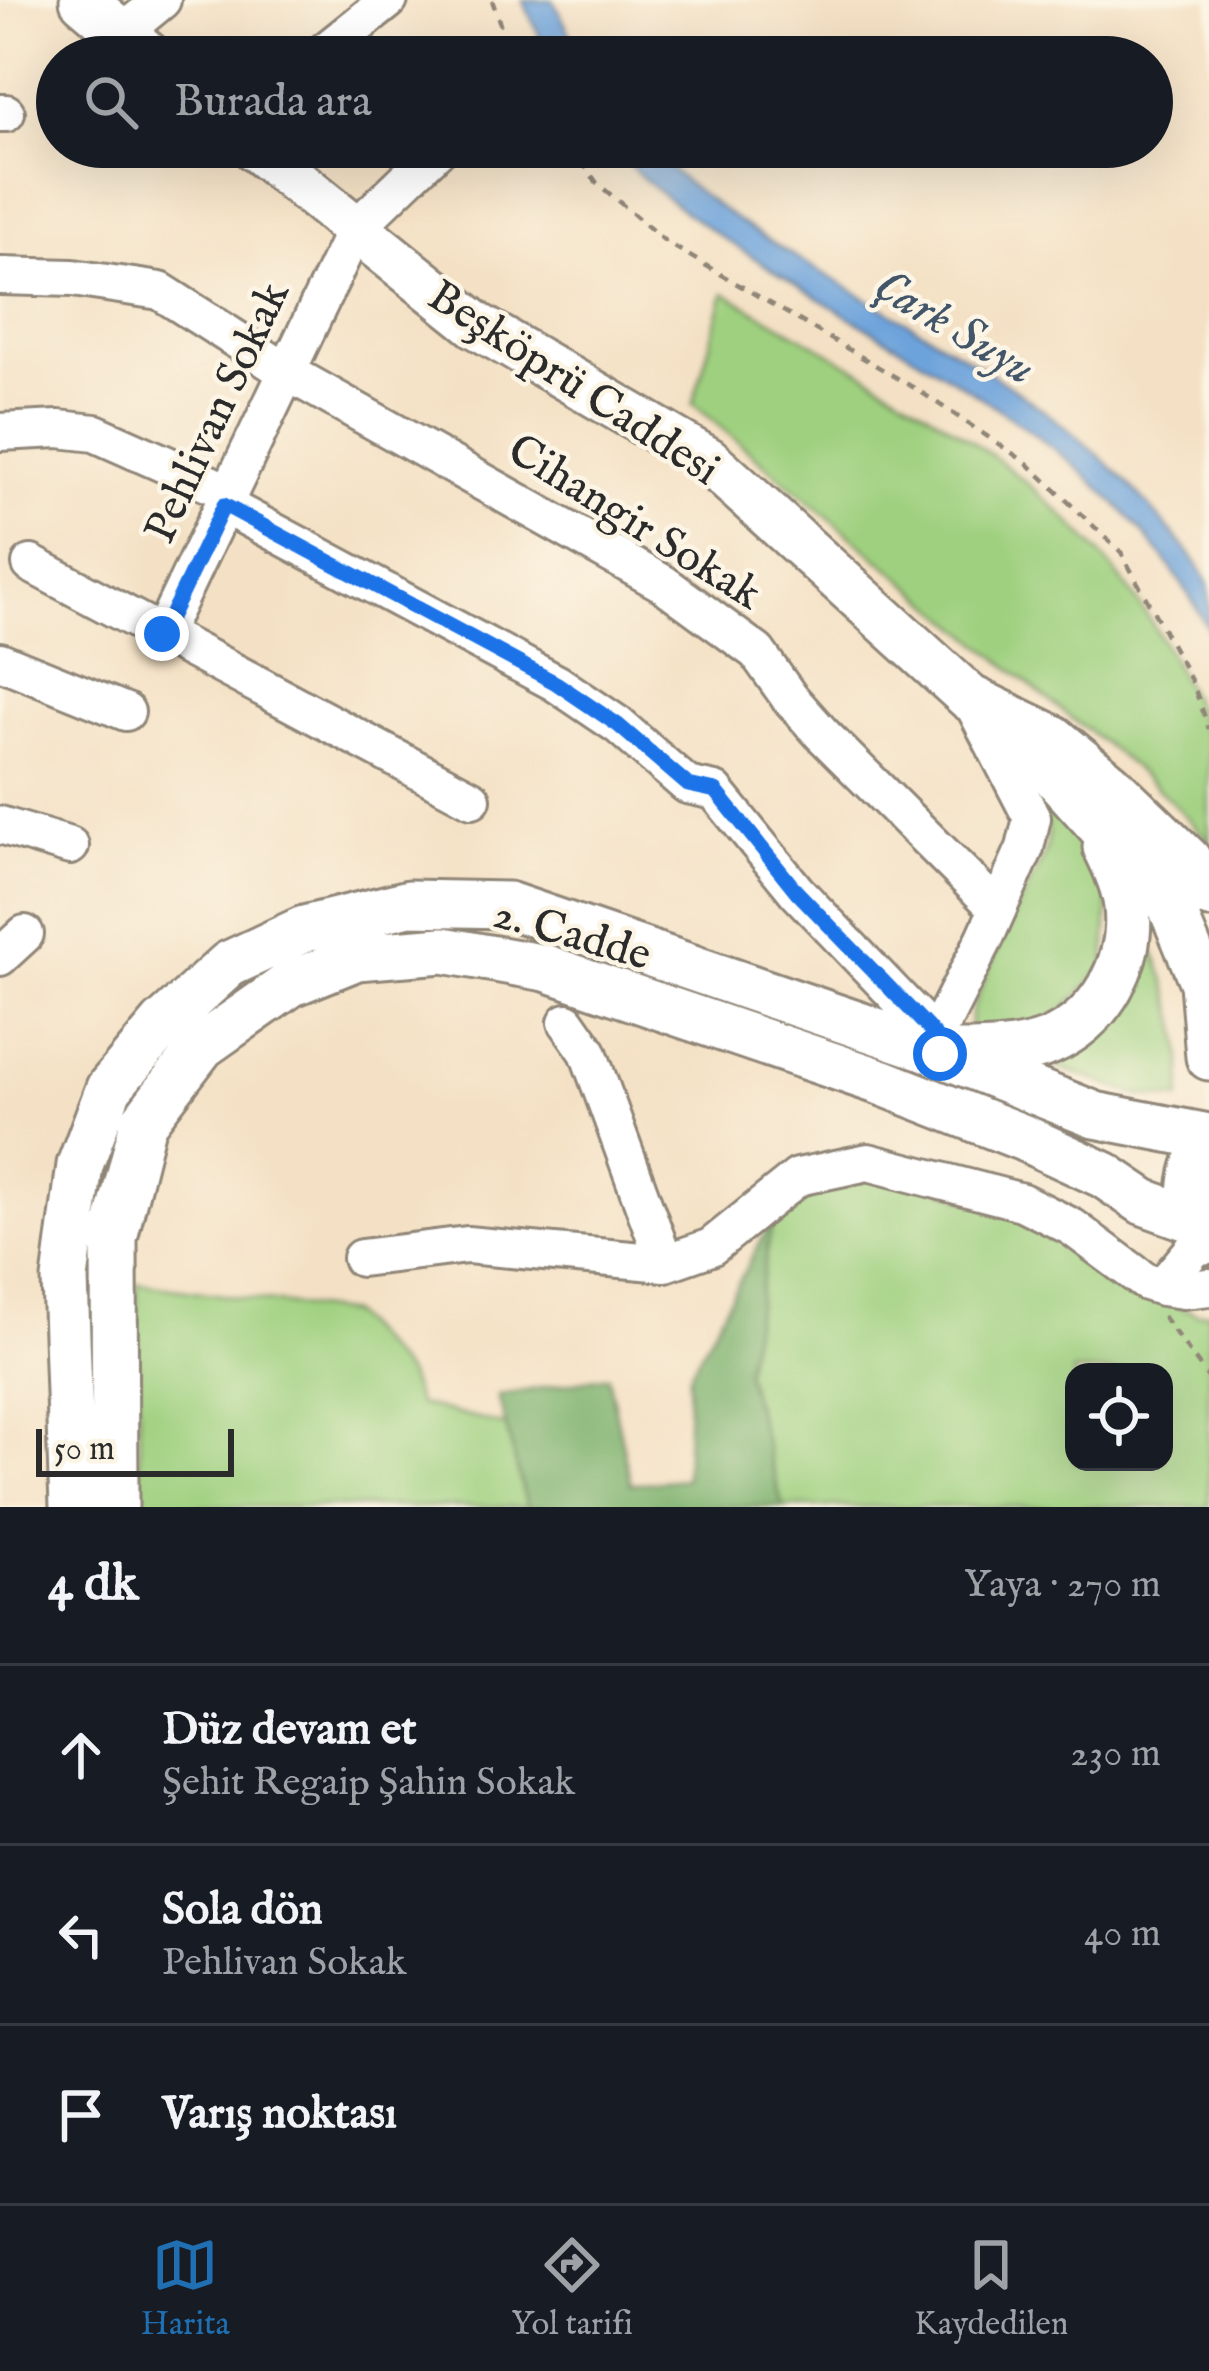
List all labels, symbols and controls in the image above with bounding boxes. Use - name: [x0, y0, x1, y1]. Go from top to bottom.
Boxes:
- search box: [36, 36, 1173, 168]
- icon: search: [78, 69, 144, 135]
- text: Burada ara: [174, 74, 372, 131]
- water label: Çark Suyu: [862, 257, 1045, 400]
- street label: Beşköprü Caddesi: [417, 268, 730, 499]
- street label: Pehlivan Sokak: [133, 272, 304, 552]
- street label: Cihangir Sokak: [496, 422, 773, 624]
- route end: [135, 607, 189, 661]
- street label: 2. Cadde: [487, 886, 657, 985]
- route start: [913, 1027, 967, 1081]
- map controls: [1065, 1363, 1173, 1471]
- button: locate: [1065, 1363, 1173, 1471]
- scale bar: [36, 1423, 234, 1476]
- text: 50 m: [54, 1429, 115, 1471]
- text: 4 dk: [48, 1553, 139, 1618]
- text: Yaya · 270 m: [964, 1561, 1161, 1610]
- text: Düz devam et: [162, 1702, 417, 1759]
- icon: ahead: [48, 1722, 114, 1788]
- text: 230 m: [1070, 1730, 1161, 1779]
- text: Şehit Regaip Şahin Sokak: [162, 1759, 575, 1808]
- text: Sola dön: [162, 1882, 323, 1939]
- icon: left: [48, 1902, 114, 1968]
- text: 40 m: [1084, 1910, 1161, 1959]
- text: Pehlivan Sokak: [162, 1939, 407, 1988]
- icon: arrive: [48, 2082, 114, 2148]
- text: Varış noktası: [162, 2086, 397, 2143]
- tab: Harita: [141, 2232, 230, 2346]
- tab: Yol tarifi: [511, 2232, 633, 2346]
- tab: Kaydedilen: [914, 2232, 1068, 2346]

